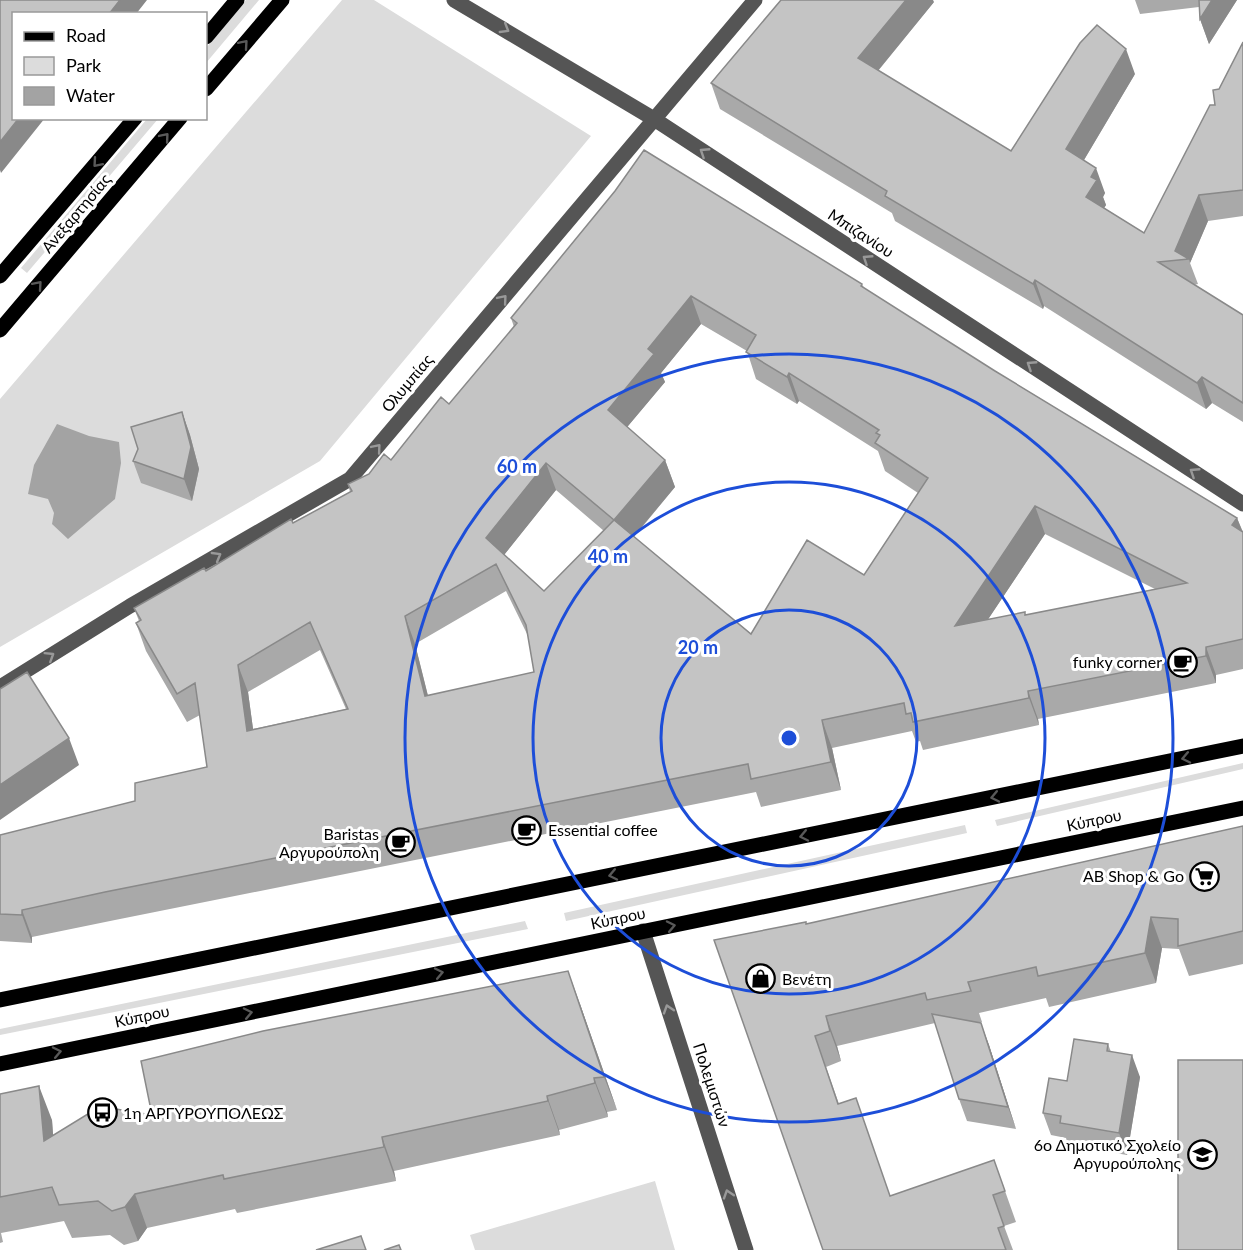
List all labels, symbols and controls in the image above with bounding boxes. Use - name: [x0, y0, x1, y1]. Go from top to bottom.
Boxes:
- legend: [12, 12, 207, 120]
- one-way arrow: [499, 21, 509, 33]
- text: Road: [66, 24, 106, 46]
- one-way arrow: [236, 40, 247, 51]
- text: Park: [66, 54, 102, 76]
- text: Water: [66, 84, 115, 106]
- one-way arrow: [157, 133, 168, 144]
- one-way arrow: [700, 148, 711, 159]
- one-way arrow: [93, 156, 104, 167]
- street label: Ανεξαρτησίας: [37, 169, 115, 257]
- street label: Μπιζανίου: [825, 204, 898, 261]
- one-way arrow: [863, 255, 874, 266]
- one-way arrow: [31, 281, 42, 292]
- one-way arrow: [495, 295, 506, 306]
- street label: Ολυμπίας: [377, 349, 437, 416]
- one-way arrow: [1026, 361, 1037, 372]
- one-way arrow: [370, 444, 381, 455]
- text: 60 m: [497, 455, 537, 477]
- one-way arrow: [1190, 467, 1200, 479]
- text: 40 m: [588, 545, 628, 567]
- one-way arrow: [211, 552, 221, 563]
- text: 20 m: [678, 636, 718, 658]
- cafe icon: funky corner: [1167, 646, 1199, 678]
- one-way arrow: [43, 652, 54, 663]
- place label: funky corner: [1073, 652, 1162, 671]
- centre of rings: [779, 728, 799, 748]
- one-way arrow: [1181, 751, 1191, 764]
- one-way arrow: [990, 790, 1000, 803]
- street label: Κύπρου: [1065, 804, 1123, 835]
- cafe icon: Essential coffee: [511, 814, 543, 846]
- place label: Essential coffee: [548, 820, 658, 839]
- place label: Baristas Αργυρούπολη: [279, 824, 379, 861]
- cafe icon: Baristas Αργυρούπολη: [384, 827, 416, 859]
- one-way arrow: [799, 829, 809, 842]
- supermarket icon: ΑΒ Shop & Go: [1189, 860, 1221, 892]
- place label: ΑΒ Shop & Go: [1083, 866, 1184, 885]
- one-way arrow: [608, 868, 618, 881]
- street label: Κύπρου: [589, 902, 647, 933]
- one-way arrow: [666, 920, 676, 933]
- shop icon: Βενέτη: [745, 963, 777, 995]
- one-way arrow: [434, 967, 444, 980]
- place label: Βενέτη: [782, 969, 832, 988]
- street label: Κύπρου: [113, 1000, 171, 1031]
- one-way arrow: [663, 1004, 675, 1015]
- one-way arrow: [243, 1007, 253, 1020]
- street label: Πολεμιστών: [690, 1040, 735, 1129]
- one-way arrow: [52, 1046, 62, 1059]
- bus stop icon: 1η ΑΡΓΥΡΟΥΠΟΛΕΩΣ: [86, 1097, 118, 1129]
- place label: 1η ΑΡΓΥΡΟΥΠΟΛΕΩΣ: [123, 1103, 284, 1122]
- place label: 6ο Δημοτικό Σχολείο Αργυρούπολης: [1034, 1135, 1182, 1172]
- school or university icon: 6ο Δημοτικό Σχολείο Αργυρούπολης: [1186, 1138, 1218, 1170]
- one-way arrow: [723, 1189, 735, 1200]

